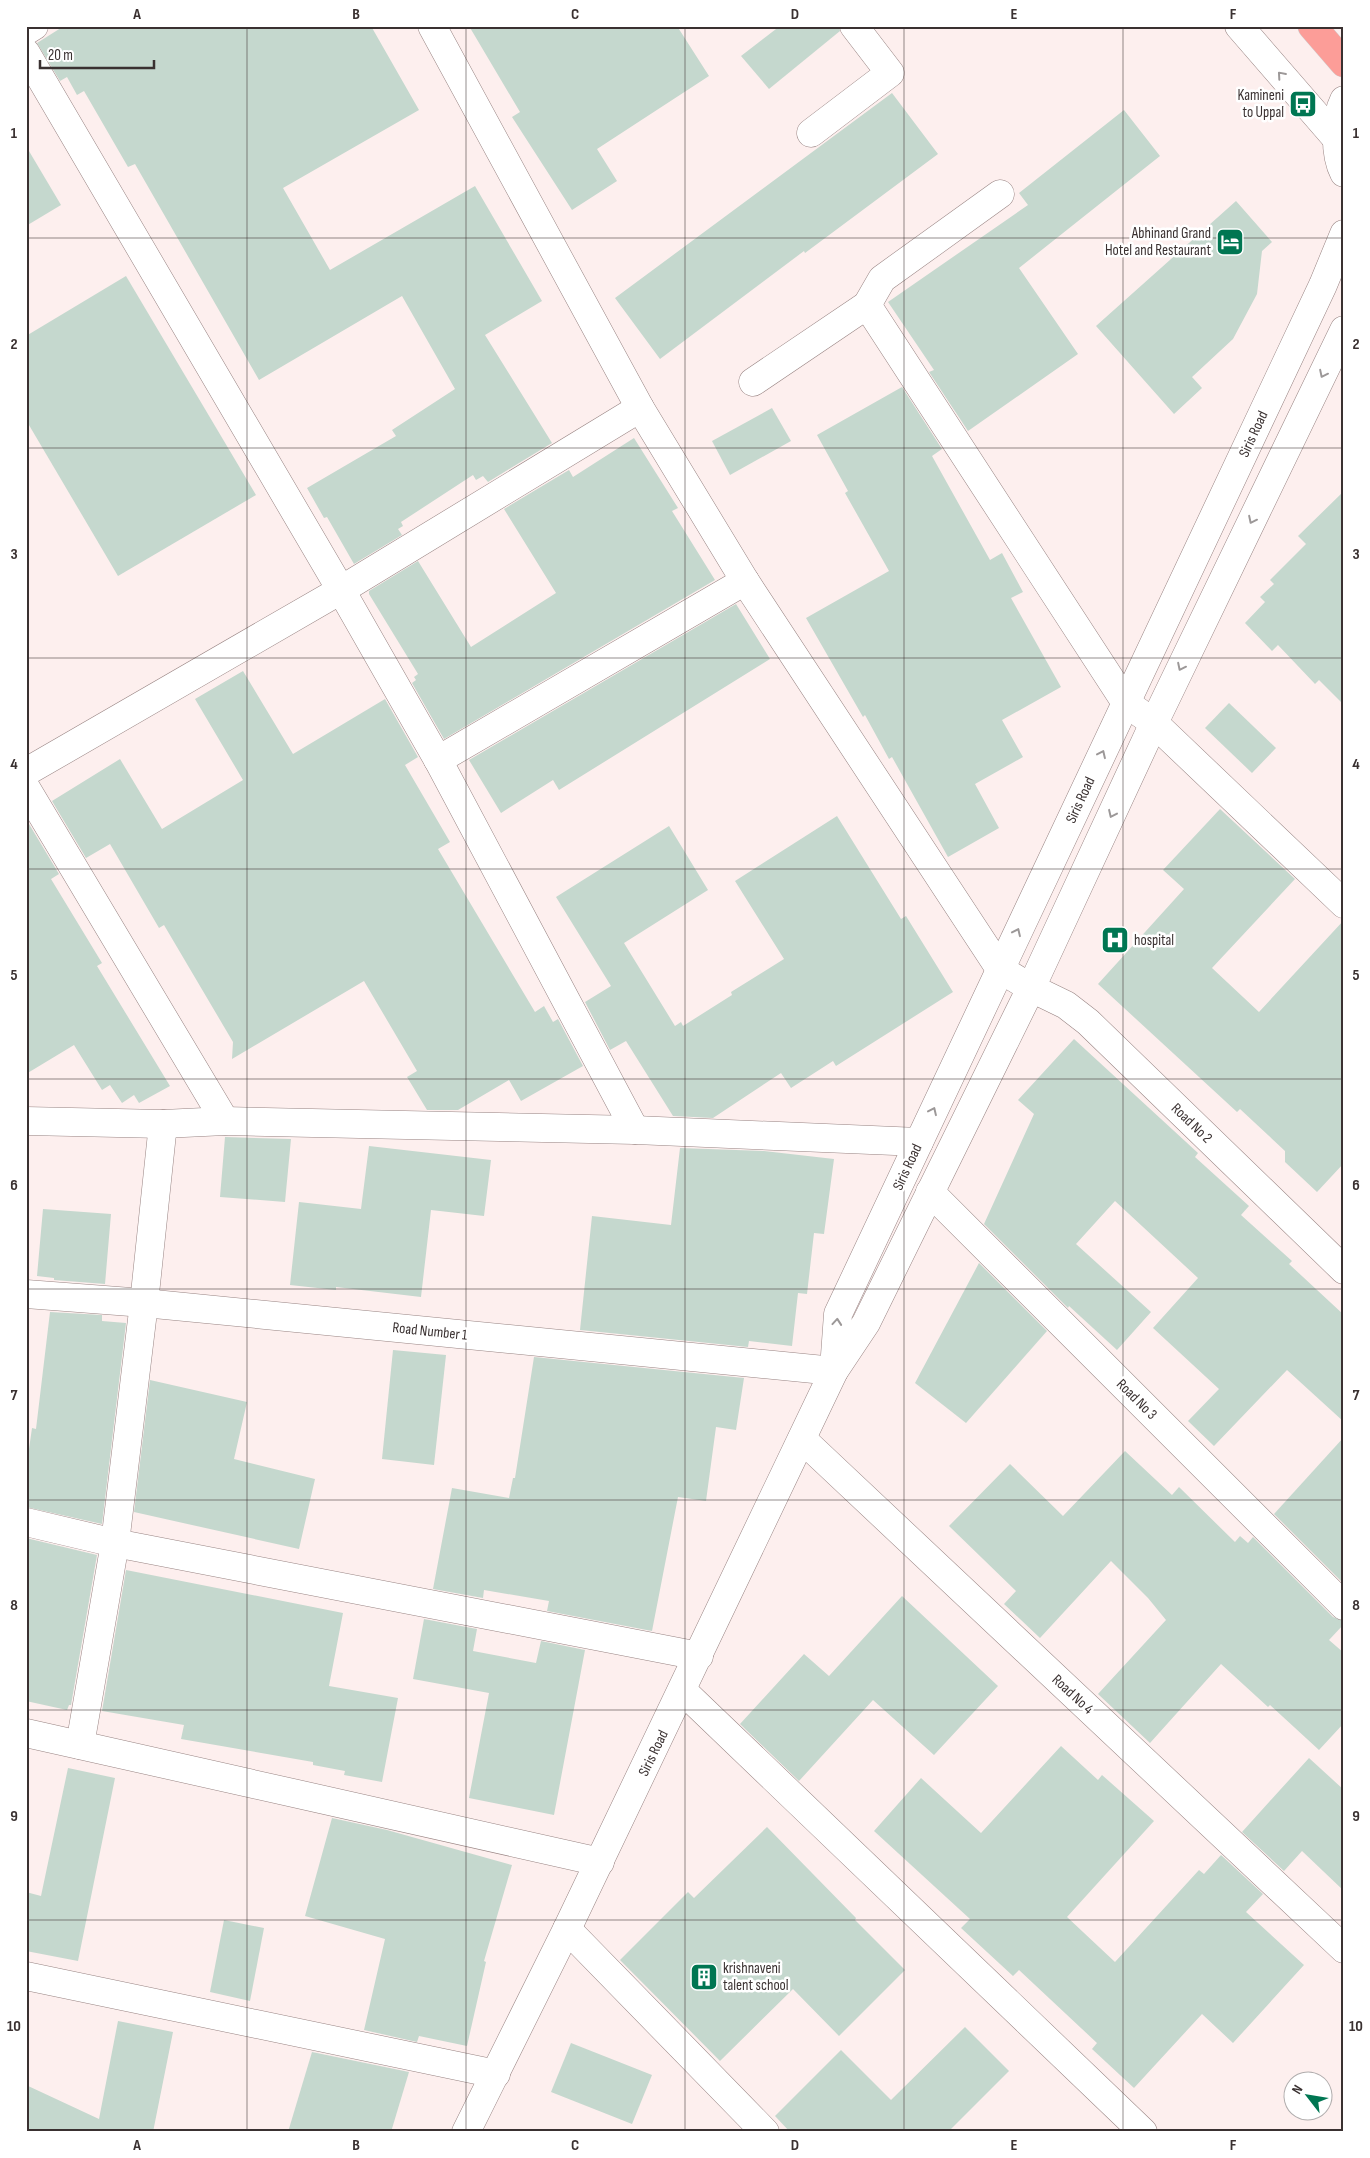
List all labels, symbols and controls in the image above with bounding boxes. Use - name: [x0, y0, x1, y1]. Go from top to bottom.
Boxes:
- text: A: [132, 5, 141, 24]
- text: B: [352, 5, 360, 24]
- text: C: [571, 5, 579, 24]
- text: D: [791, 5, 799, 24]
- text: E: [1011, 5, 1018, 24]
- text: F: [1230, 5, 1237, 24]
- scale bar: [40, 38, 154, 70]
- text: 20 m: [48, 46, 73, 65]
- one-way arrow: [1278, 72, 1287, 81]
- place label: Kamineni to Uppal: [1237, 86, 1284, 122]
- bus stop icon: Kamineni to Uppal: [1288, 89, 1318, 119]
- text: 1: [11, 124, 18, 143]
- text: 1: [1353, 124, 1360, 143]
- place label: Abhinand Grand Hotel and Restaurant: [1105, 224, 1211, 260]
- hotel icon: Abhinand Grand Hotel and Restaurant: [1215, 227, 1245, 257]
- text: 2: [10, 335, 18, 354]
- text: 2: [1352, 335, 1360, 354]
- one-way arrow: [1318, 369, 1329, 378]
- street label: Siris Road: [1234, 408, 1272, 460]
- one-way arrow: [1248, 515, 1258, 524]
- text: 3: [10, 545, 18, 564]
- text: 3: [1352, 545, 1360, 564]
- one-way arrow: [1177, 662, 1188, 671]
- one-way arrow: [1096, 750, 1106, 759]
- text: 4: [10, 755, 18, 774]
- text: 4: [1352, 755, 1360, 774]
- street label: Siris Road: [1061, 774, 1099, 826]
- one-way arrow: [1108, 809, 1118, 818]
- hospital icon: hospital: [1100, 925, 1130, 955]
- one-way arrow: [1011, 928, 1022, 937]
- place label: hospital: [1134, 931, 1174, 950]
- text: 5: [10, 966, 18, 985]
- text: 5: [1352, 966, 1360, 985]
- street label: Road No 2: [1167, 1099, 1216, 1148]
- one-way arrow: [927, 1107, 938, 1116]
- street label: Siris Road: [888, 1141, 926, 1193]
- text: 6: [10, 1176, 18, 1195]
- text: 6: [1352, 1176, 1360, 1195]
- street label: Road Number 1: [392, 1318, 469, 1345]
- one-way arrow: [831, 1318, 842, 1326]
- street label: Road No 3: [1112, 1375, 1161, 1424]
- text: 7: [11, 1386, 18, 1405]
- text: 7: [1353, 1386, 1360, 1405]
- text: 8: [10, 1596, 18, 1615]
- text: 8: [1352, 1596, 1360, 1615]
- street label: Road No 4: [1048, 1670, 1097, 1718]
- street label: Siris Road: [634, 1727, 673, 1779]
- text: 9: [10, 1807, 18, 1826]
- text: 9: [1352, 1807, 1360, 1826]
- place label: krishnaveni talent school: [723, 1959, 789, 1995]
- building icon: krishnaveni talent school: [689, 1962, 719, 1992]
- text: 10: [7, 2017, 21, 2036]
- text: 10: [1349, 2017, 1363, 2036]
- north arrow: [1282, 2070, 1332, 2120]
- text: N: [1288, 2082, 1306, 2097]
- text: A: [132, 2136, 141, 2155]
- text: B: [352, 2136, 360, 2155]
- text: C: [571, 2136, 579, 2155]
- text: D: [791, 2136, 799, 2155]
- text: E: [1011, 2136, 1018, 2155]
- text: F: [1230, 2136, 1237, 2155]

